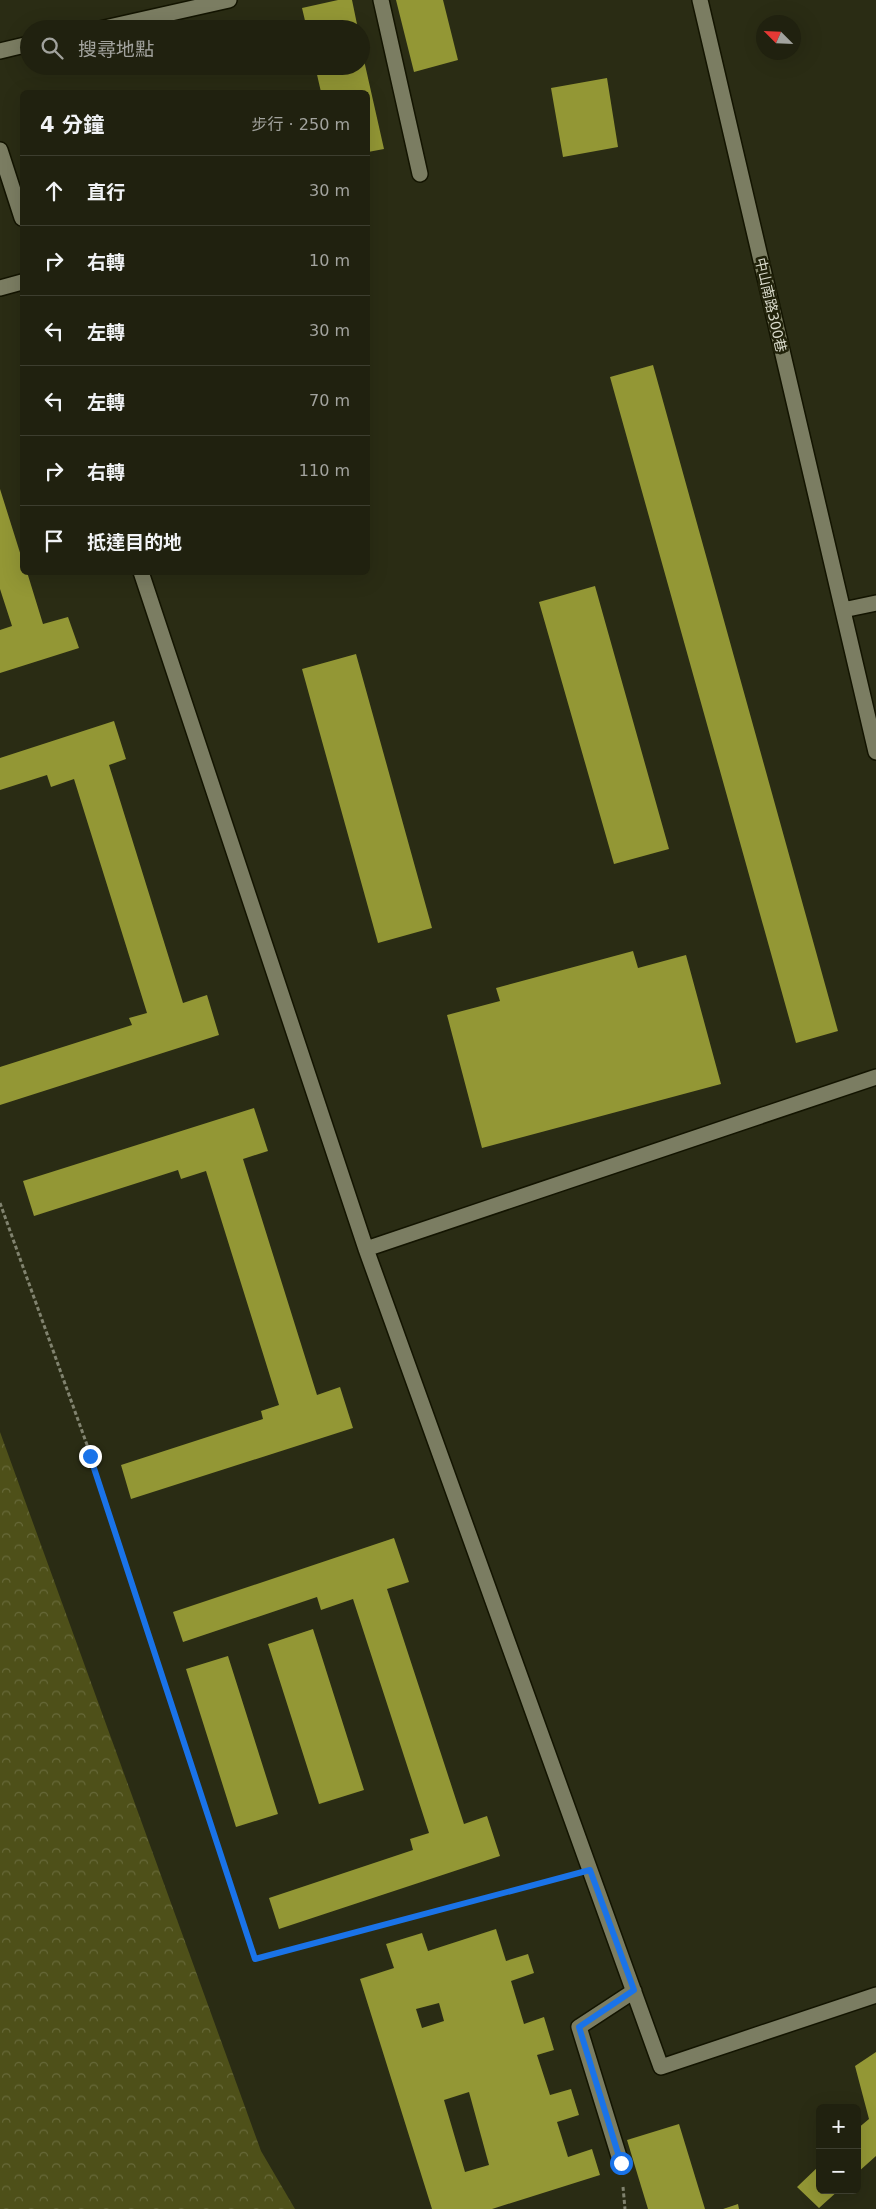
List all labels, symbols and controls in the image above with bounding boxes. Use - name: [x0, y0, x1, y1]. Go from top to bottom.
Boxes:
- north arrow: [756, 15, 801, 60]
- search box: [20, 20, 370, 75]
- icon: search: [38, 34, 66, 62]
- text: 搜尋地點: [78, 38, 154, 60]
- text: 4 分鐘: [40, 113, 104, 137]
- text: 步行 · 250 m: [252, 115, 350, 134]
- icon: ahead: [40, 177, 68, 205]
- text: 直行: [87, 181, 125, 203]
- text: 30 m: [309, 181, 350, 200]
- icon: right: [40, 247, 68, 275]
- text: 右轉: [87, 251, 125, 273]
- text: 10 m: [309, 251, 350, 270]
- street label: 中山南路300巷: [752, 256, 790, 354]
- icon: left: [40, 317, 68, 345]
- text: 左轉: [87, 321, 125, 343]
- text: 30 m: [309, 321, 350, 340]
- icon: left: [40, 387, 68, 415]
- text: 左轉: [87, 391, 125, 413]
- text: 70 m: [309, 391, 350, 410]
- icon: right: [40, 457, 68, 485]
- text: 右轉: [87, 461, 125, 483]
- text: 110 m: [299, 461, 350, 480]
- icon: arrive: [40, 527, 68, 555]
- text: 抵達目的地: [87, 531, 182, 553]
- route end: [79, 1445, 102, 1468]
- map controls: [816, 2104, 861, 2194]
- button: +: [816, 2104, 861, 2149]
- button: −: [816, 2149, 861, 2194]
- route start: [610, 2152, 633, 2175]

